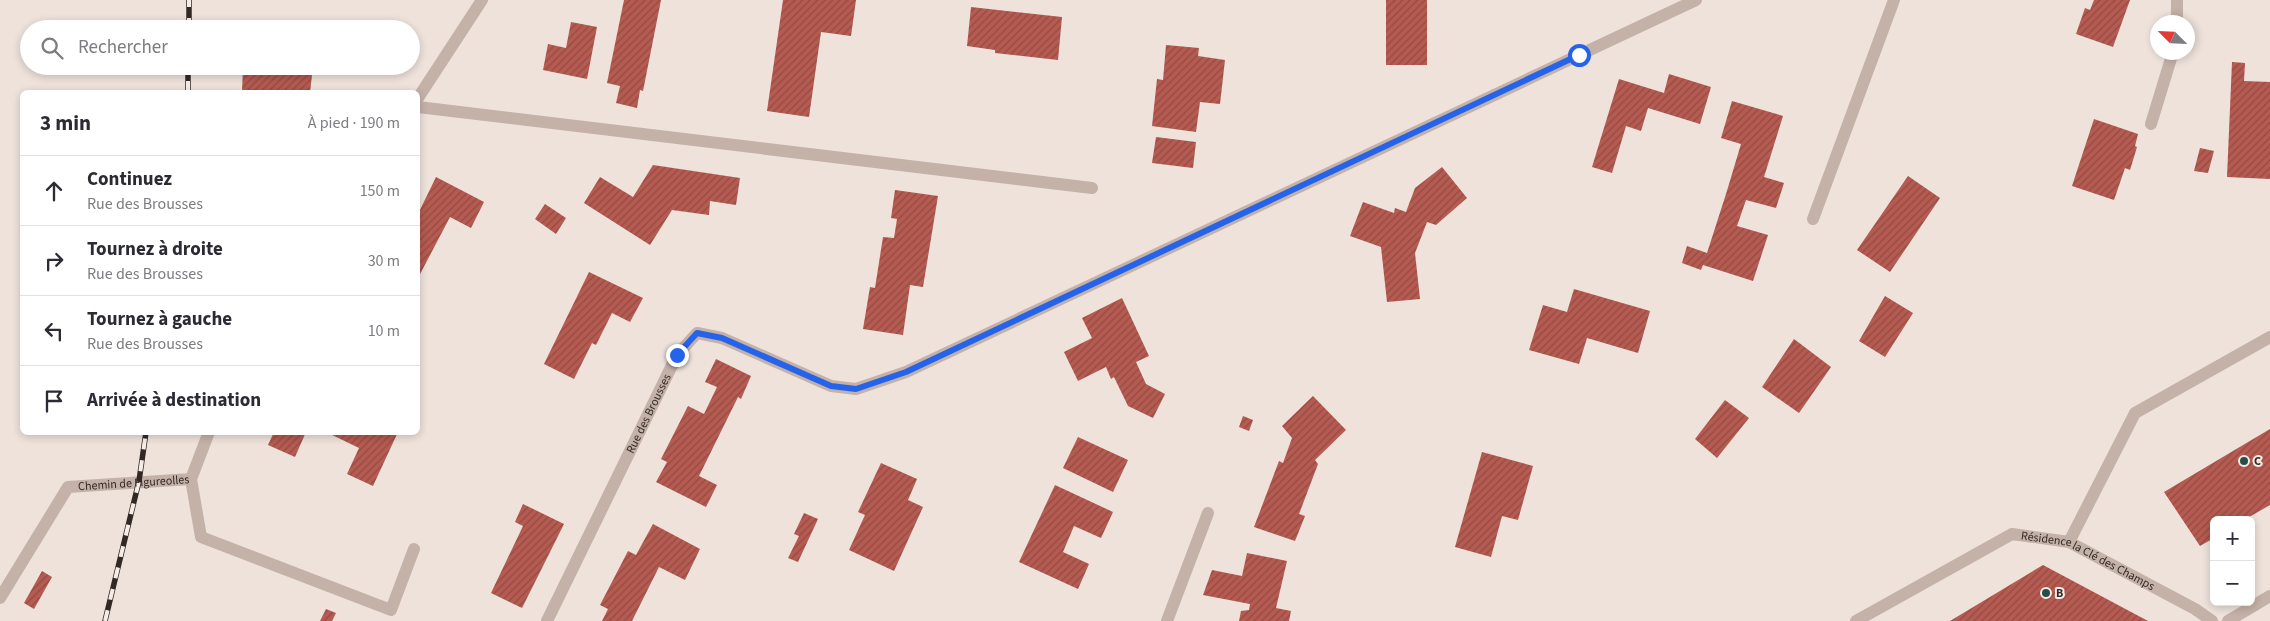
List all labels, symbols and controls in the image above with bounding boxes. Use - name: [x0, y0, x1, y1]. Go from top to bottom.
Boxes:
- north arrow: [2150, 15, 2195, 60]
- search box: [20, 20, 420, 75]
- icon: search: [38, 34, 66, 62]
- text: Rechercher: [78, 34, 168, 61]
- route start: [1568, 44, 1591, 67]
- text: 3 min: [40, 108, 91, 138]
- text: À pied · 190 m: [308, 112, 400, 134]
- text: Continuez: [87, 166, 172, 193]
- icon: ahead: [40, 177, 68, 205]
- text: 150 m: [360, 180, 400, 202]
- text: Rue des Brousses: [87, 193, 203, 215]
- text: Tournez à droite: [87, 236, 223, 263]
- icon: right: [40, 247, 68, 275]
- text: 30 m: [368, 250, 400, 272]
- text: Rue des Brousses: [87, 263, 203, 285]
- text: Tournez à gauche: [87, 306, 232, 333]
- icon: left: [40, 317, 68, 345]
- text: 10 m: [368, 320, 400, 342]
- text: Rue des Brousses: [87, 333, 203, 355]
- route end: [666, 344, 689, 367]
- street label: Rue des Brousses: [622, 371, 675, 456]
- icon: arrive: [40, 387, 68, 415]
- text: Arrivée à destination: [87, 387, 261, 414]
- place label: C: [2254, 453, 2261, 470]
- marker: C: [2238, 455, 2250, 467]
- street label: Chemin de Figureolles: [78, 471, 190, 495]
- map controls: [2210, 516, 2255, 606]
- button: +: [2210, 516, 2255, 561]
- street label: Résidence la Clé des Champs: [2020, 527, 2158, 595]
- button: −: [2210, 561, 2255, 606]
- place label: B: [2056, 585, 2063, 602]
- marker: B: [2040, 587, 2052, 599]

